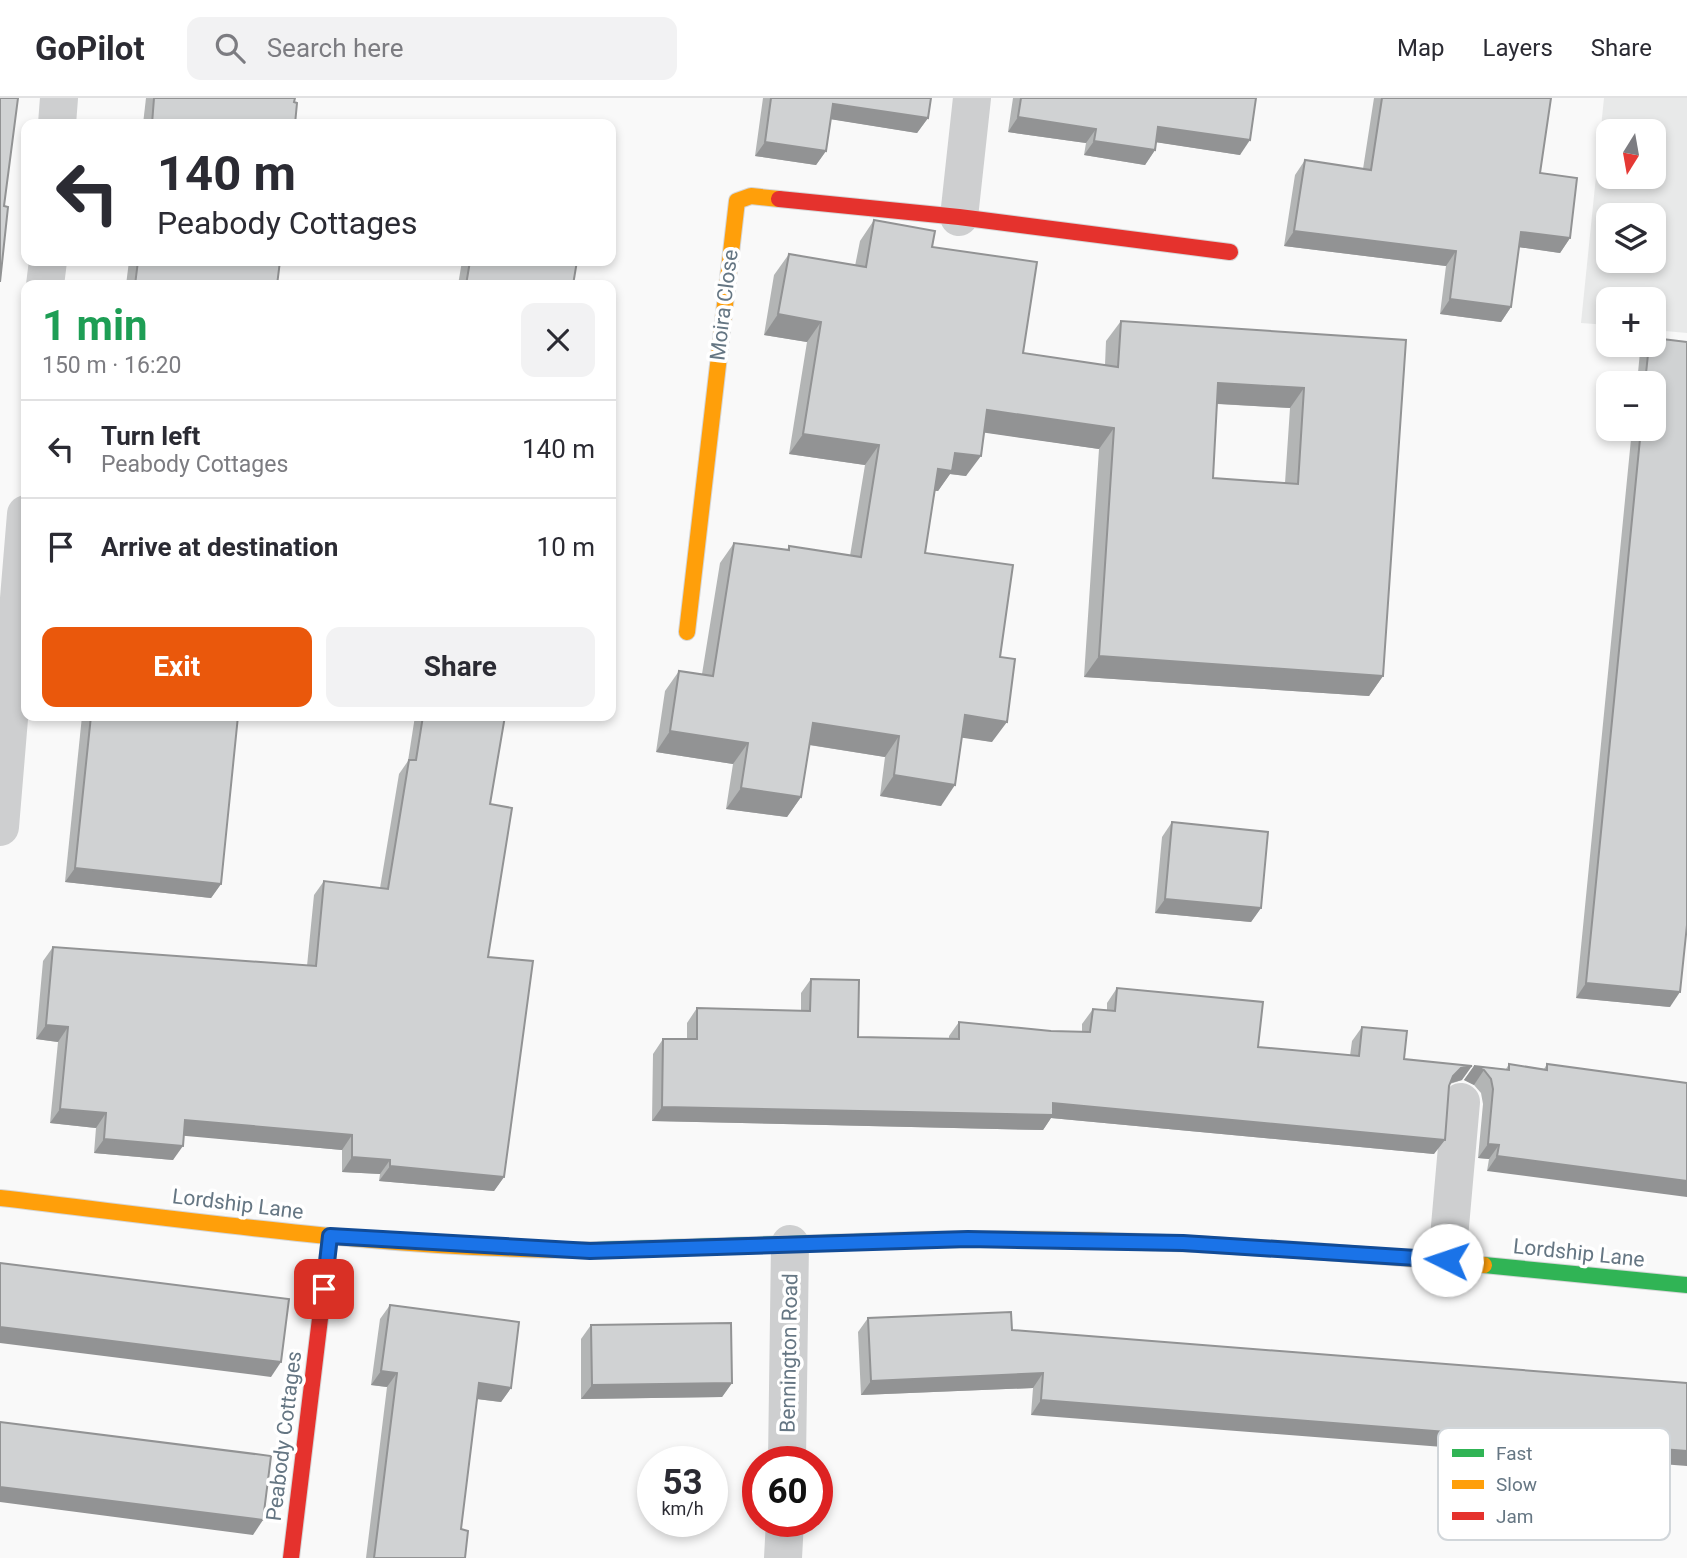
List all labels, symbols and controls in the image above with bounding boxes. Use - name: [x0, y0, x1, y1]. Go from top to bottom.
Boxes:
- search box: [187, 17, 677, 80]
- text: GoPilot: [35, 29, 145, 68]
- icon: search: [211, 29, 249, 67]
- text: Search here: [267, 33, 403, 63]
- text: Map: [1397, 34, 1445, 62]
- text: Layers: [1483, 34, 1553, 62]
- text: Share: [1591, 34, 1652, 62]
- north arrow: [1596, 119, 1666, 189]
- map controls: [1596, 119, 1666, 441]
- text: 140 m: [157, 145, 296, 202]
- icon: left: [42, 147, 133, 238]
- button: layers: [1596, 203, 1666, 273]
- text: Peabody Cottages: [157, 204, 418, 242]
- street label: Moira Close: [705, 248, 743, 362]
- button: +: [1596, 287, 1666, 357]
- text: 1 min: [42, 301, 148, 350]
- button: close: [521, 303, 595, 377]
- text: 150 m · 16:20: [42, 352, 181, 379]
- button: −: [1596, 371, 1666, 441]
- text: Turn left: [101, 421, 200, 451]
- icon: left: [42, 430, 80, 468]
- text: 140 m: [522, 434, 595, 464]
- text: Peabody Cottages: [101, 451, 288, 478]
- icon: arrive: [42, 528, 80, 566]
- text: Arrive at destination: [101, 532, 338, 562]
- text: 10 m: [537, 532, 595, 562]
- button: Exit: [42, 627, 312, 707]
- button: Share: [326, 627, 595, 707]
- street label: Lordship Lane: [171, 1184, 305, 1224]
- position arrow: [1410, 1223, 1484, 1297]
- street label: Lordship Lane: [1512, 1234, 1646, 1272]
- pin: [294, 1259, 354, 1319]
- icon: arrive: [305, 1270, 343, 1308]
- street label: Bennington Road: [776, 1273, 802, 1433]
- street label: Peabody Cottages: [262, 1350, 306, 1522]
- legend: [1438, 1428, 1670, 1540]
- text: Fast: [1496, 1442, 1533, 1465]
- speed limit sign: 60: [742, 1446, 833, 1537]
- text: 53: [662, 1462, 703, 1503]
- text: Slow: [1496, 1473, 1537, 1496]
- text: km/h: [661, 1498, 704, 1519]
- text: Jam: [1496, 1505, 1533, 1528]

